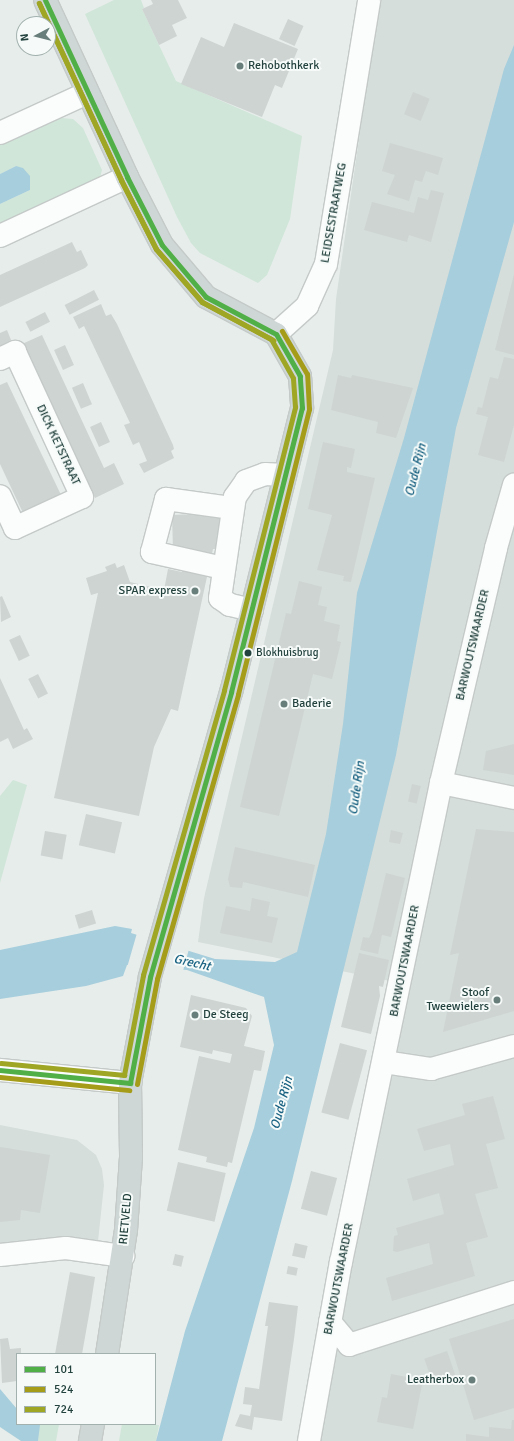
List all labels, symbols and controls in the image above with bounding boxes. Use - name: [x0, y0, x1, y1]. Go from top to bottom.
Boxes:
- north arrow: [16, 16, 56, 56]
- text: N: [18, 33, 32, 42]
- place label: Rehobothkerk: [248, 59, 319, 73]
- marker: Rehobothkerk: [235, 61, 245, 71]
- street label: LEIDSESTRAATWEG: [318, 162, 350, 264]
- street label: DICK KETSTRAAT: [33, 402, 83, 488]
- water label: Oude Rijn: [402, 442, 430, 498]
- place label: SPAR express: [118, 584, 187, 598]
- marker: SPAR express: [190, 586, 200, 596]
- street label: BARWOUTSWAARDER: [453, 588, 493, 702]
- place label: Blokhuisbrug: [256, 646, 318, 660]
- marker: Blokhuisbrug: [243, 648, 253, 658]
- place label: Baderie: [292, 697, 332, 711]
- marker: Baderie: [279, 699, 289, 709]
- water label: Oude Rijn: [346, 760, 368, 816]
- street label: BARWOUTSWAARDER: [387, 904, 423, 1018]
- water label: Grecht: [172, 951, 212, 975]
- place label: Stoof Tweewielers: [426, 986, 489, 1014]
- marker: Stoof Tweewielers: [492, 995, 502, 1005]
- place label: De Steeg: [203, 1008, 249, 1022]
- marker: De Steeg: [190, 1010, 200, 1020]
- water label: Oude Rijn: [267, 1075, 297, 1131]
- street label: RIETVELD: [117, 1193, 135, 1245]
- street label: BARWOUTSWAARDER: [321, 1222, 357, 1336]
- legend: [16, 1353, 156, 1425]
- text: 101: [54, 1362, 73, 1377]
- place label: Leatherbox: [407, 1373, 464, 1387]
- marker: Leatherbox: [467, 1375, 477, 1385]
- text: 524: [54, 1382, 73, 1397]
- text: 724: [54, 1402, 73, 1417]

